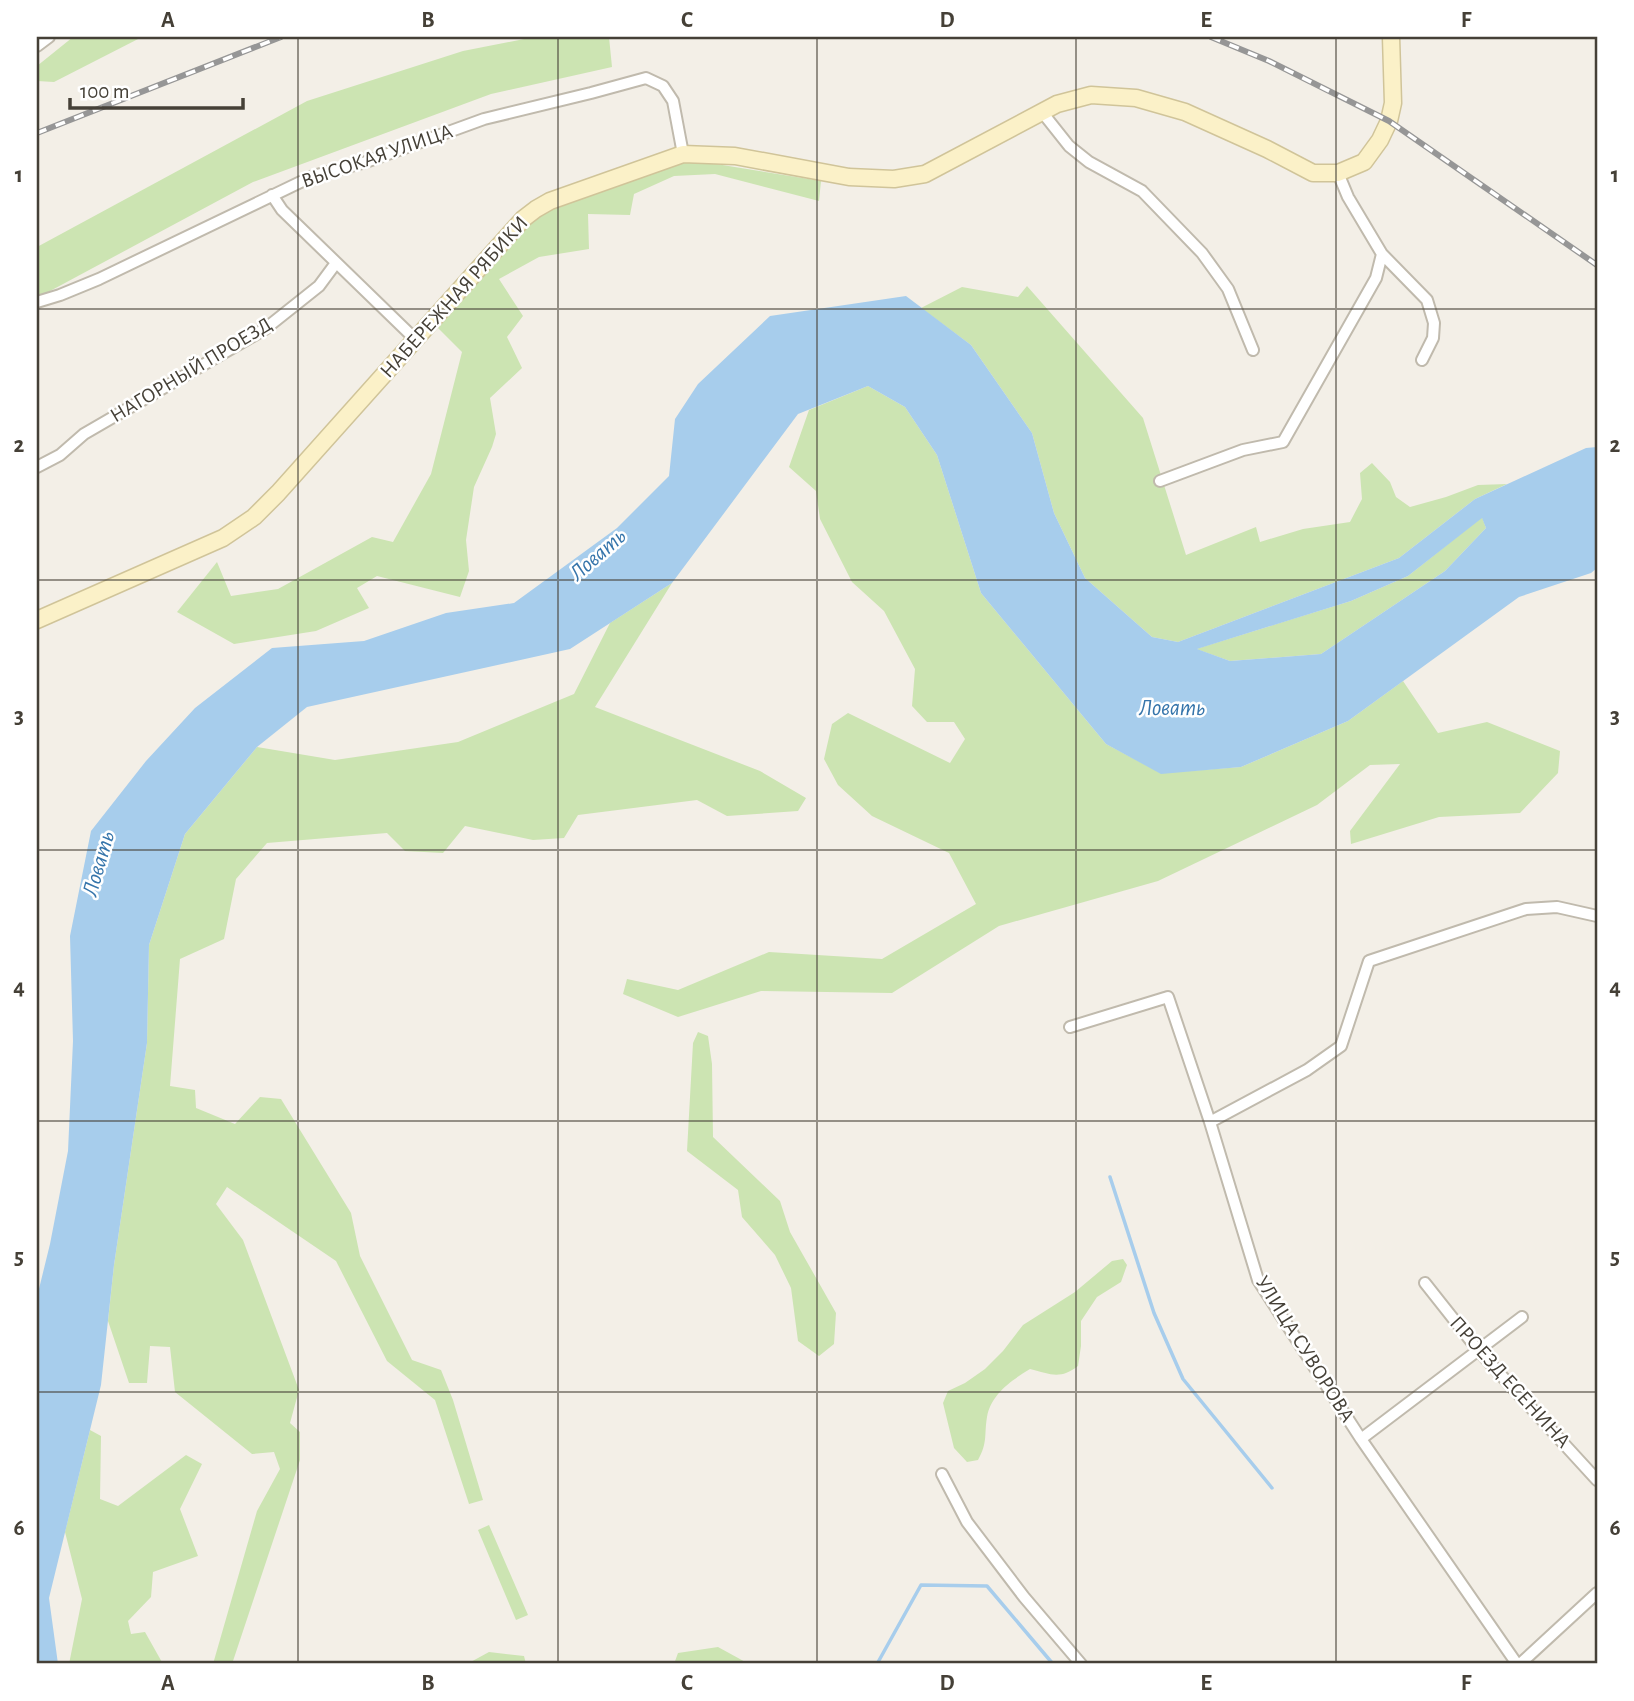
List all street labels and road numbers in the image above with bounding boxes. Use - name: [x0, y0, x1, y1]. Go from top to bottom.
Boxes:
- street label: ВЫСОКАЯ УЛИЦА: [299, 120, 455, 192]
- street label: НАБЕРЕЖНАЯ РЯБИКИ: [376, 212, 532, 382]
- street label: НАГОРНЫЙ ПРОЕЗД: [106, 313, 275, 427]
- street label: УЛИЦА СУВОРОВА: [1252, 1272, 1358, 1426]
- street label: ПРОЕЗД ЕСЕНИНА: [1446, 1312, 1574, 1452]

